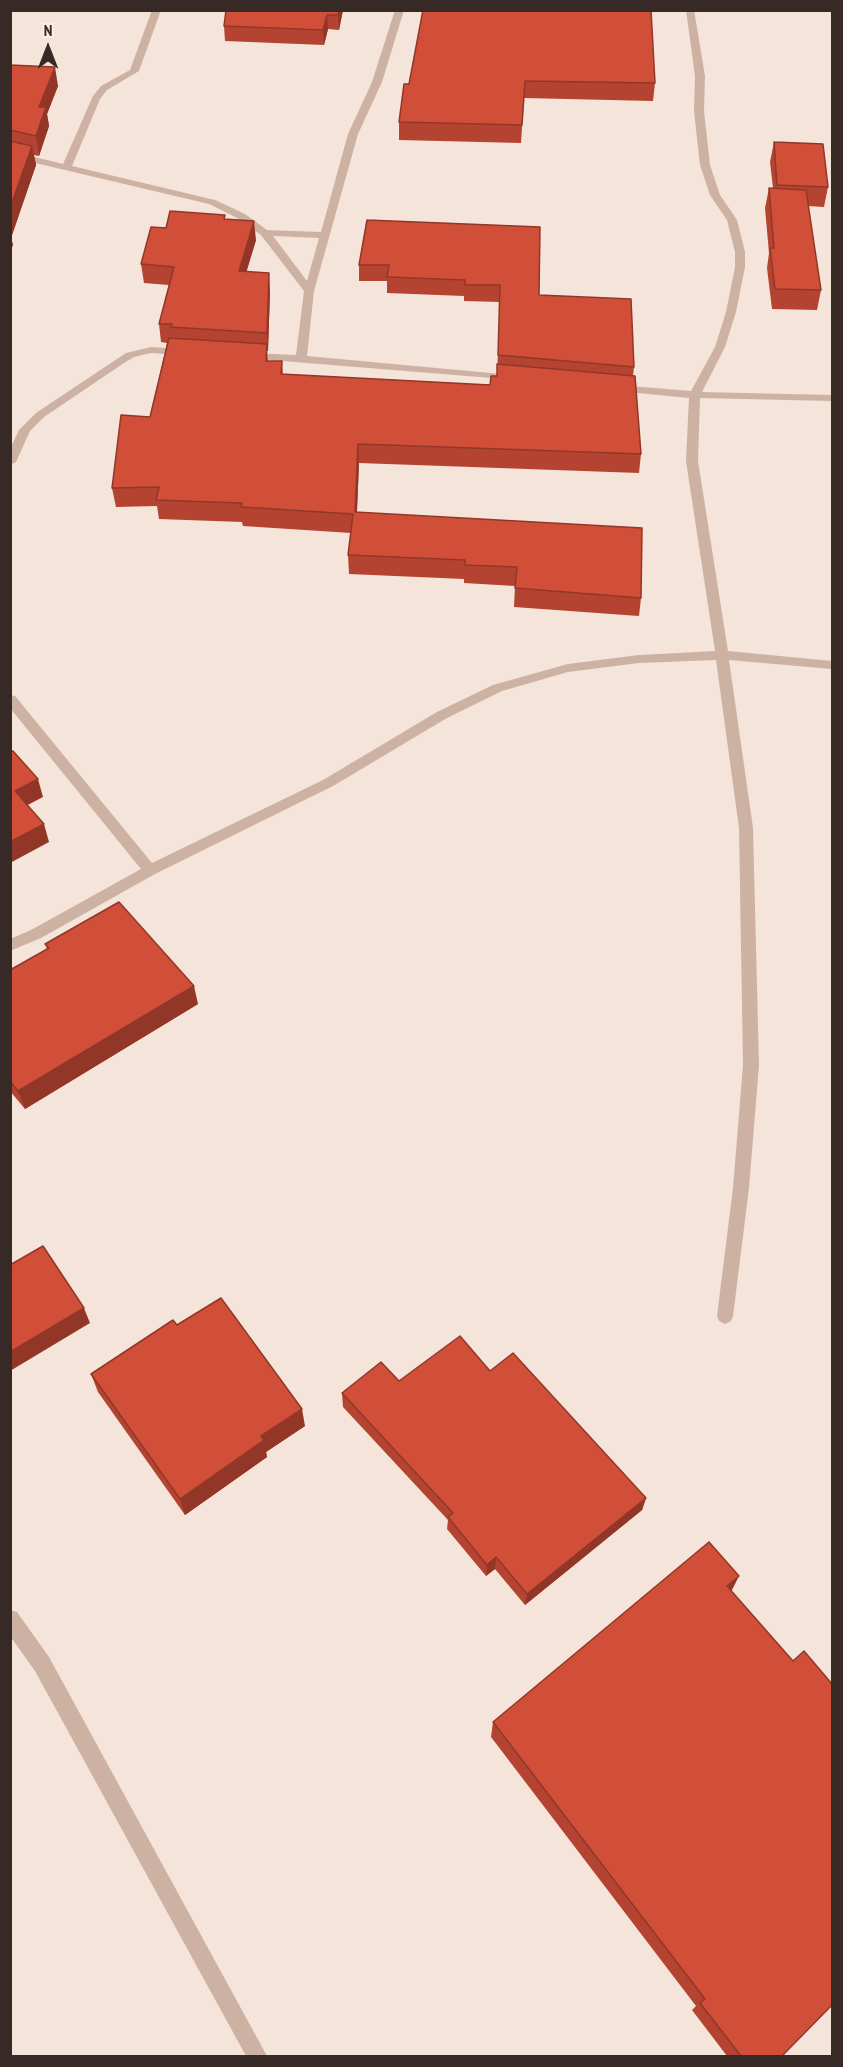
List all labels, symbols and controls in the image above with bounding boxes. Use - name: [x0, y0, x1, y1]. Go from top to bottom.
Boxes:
- north arrow: [18, 18, 78, 78]
- text: N: [44, 20, 52, 40]

